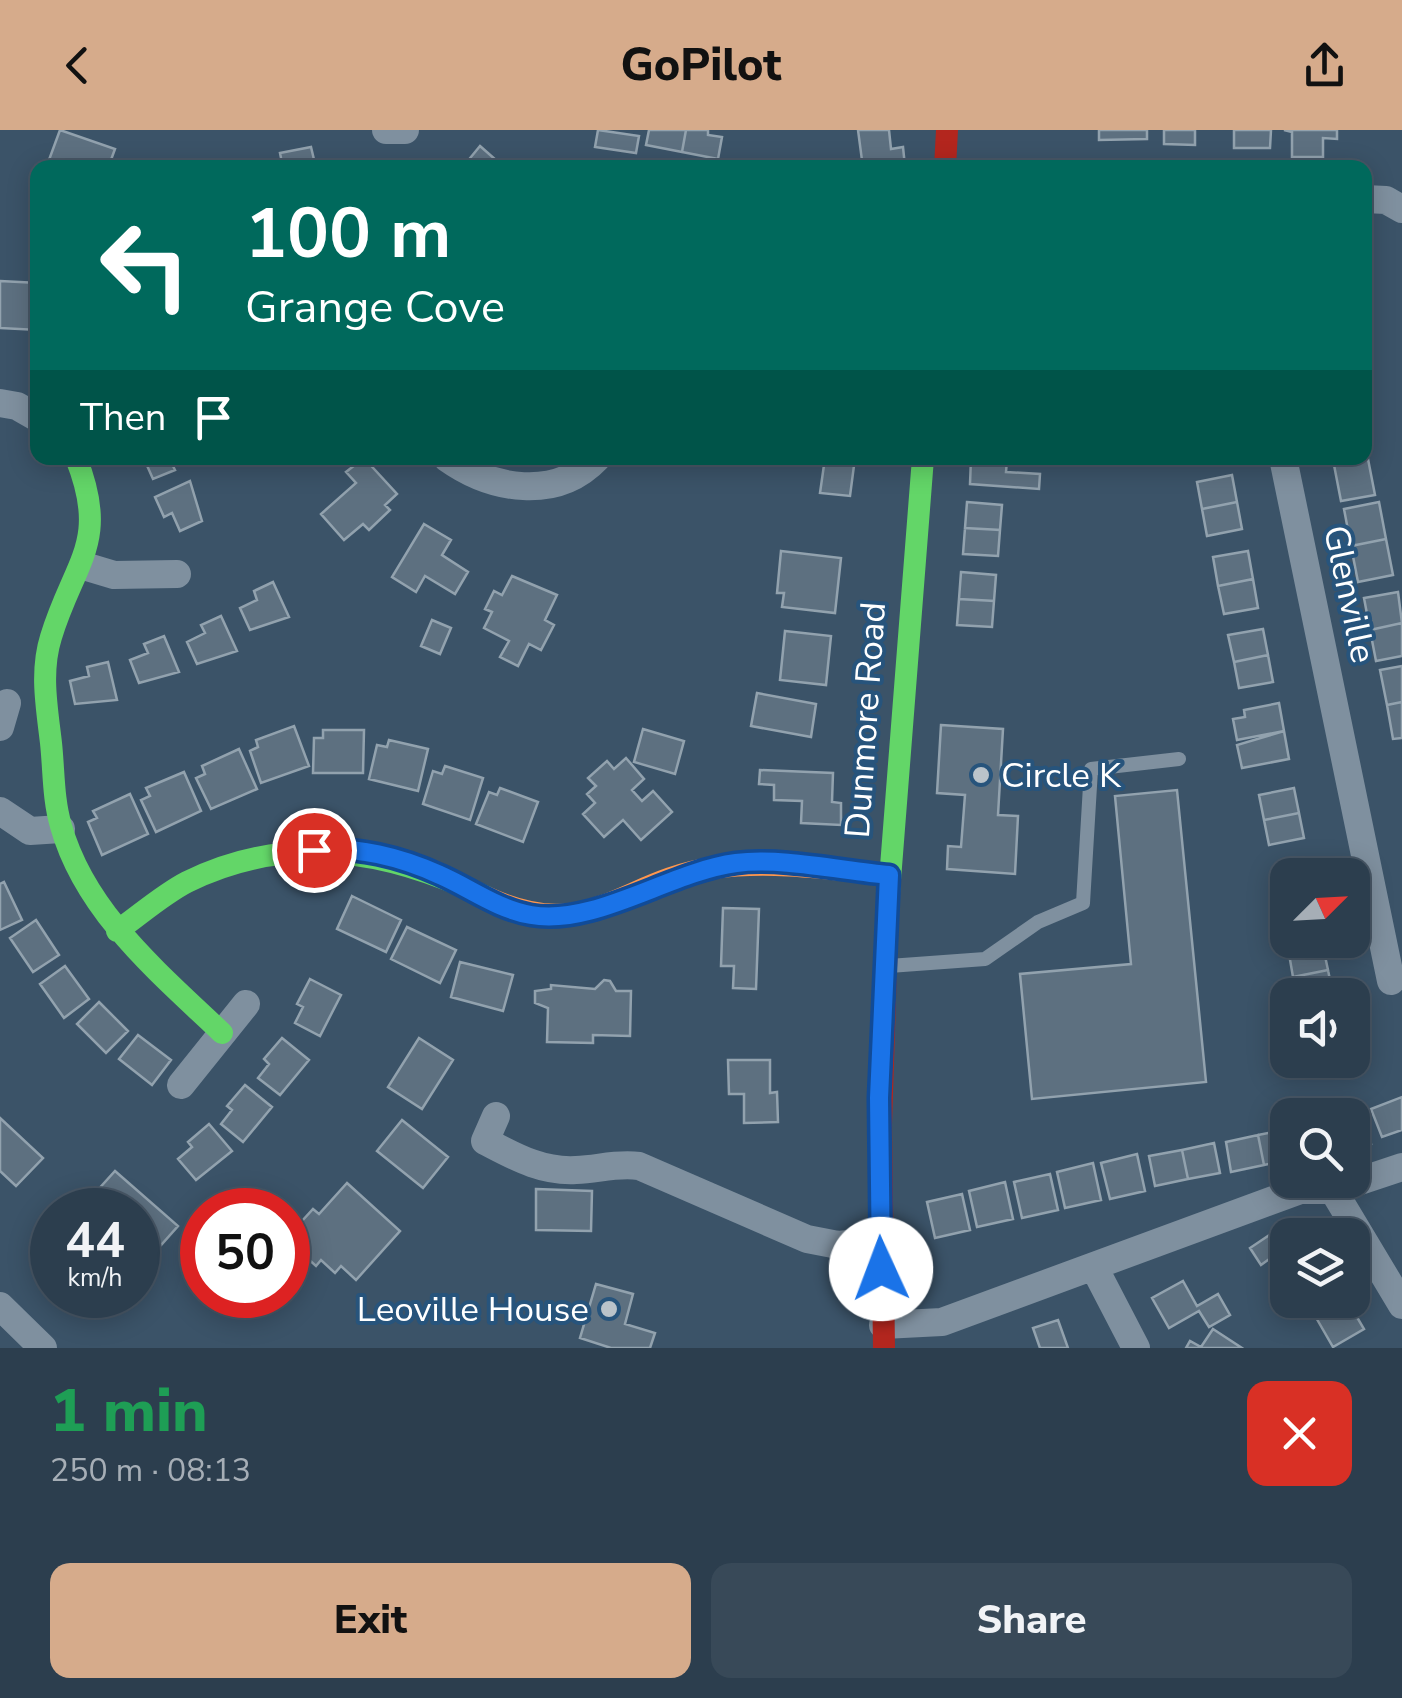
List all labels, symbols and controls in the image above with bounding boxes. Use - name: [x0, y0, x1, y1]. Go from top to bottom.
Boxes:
- text: GoPilot: [620, 35, 782, 96]
- icon: back: [50, 38, 105, 93]
- icon: share: [1297, 38, 1352, 93]
- text: 100 m: [245, 186, 451, 282]
- icon: left: [80, 200, 210, 330]
- text: Grange Cove: [245, 277, 505, 338]
- icon: arrive: [186, 390, 241, 445]
- text: Then: [80, 392, 166, 443]
- street label: Glenville: [1312, 521, 1387, 667]
- street label: Dunmore Road: [834, 601, 897, 840]
- place label: Circle K: [1001, 752, 1122, 799]
- marker: Circle K: [970, 764, 992, 786]
- pin: [272, 808, 357, 893]
- icon: arrive: [287, 823, 342, 878]
- north arrow: [1270, 858, 1370, 958]
- map controls: [1270, 858, 1370, 1318]
- button: sound: [1270, 978, 1370, 1078]
- button: search: [1270, 1098, 1370, 1198]
- speed limit sign: 50: [180, 1188, 310, 1318]
- text: 44: [65, 1206, 125, 1275]
- position arrow: [829, 1217, 933, 1321]
- button: layers: [1270, 1218, 1370, 1318]
- text: km/h: [67, 1261, 123, 1295]
- place label: Leoville House: [357, 1286, 589, 1333]
- marker: Leoville House: [598, 1298, 620, 1320]
- text: 1 min: [50, 1370, 208, 1452]
- button: close: [1247, 1381, 1352, 1486]
- text: 250 m · 08:13: [50, 1449, 251, 1492]
- button: Exit: [50, 1563, 691, 1678]
- button: Share: [711, 1563, 1352, 1678]

